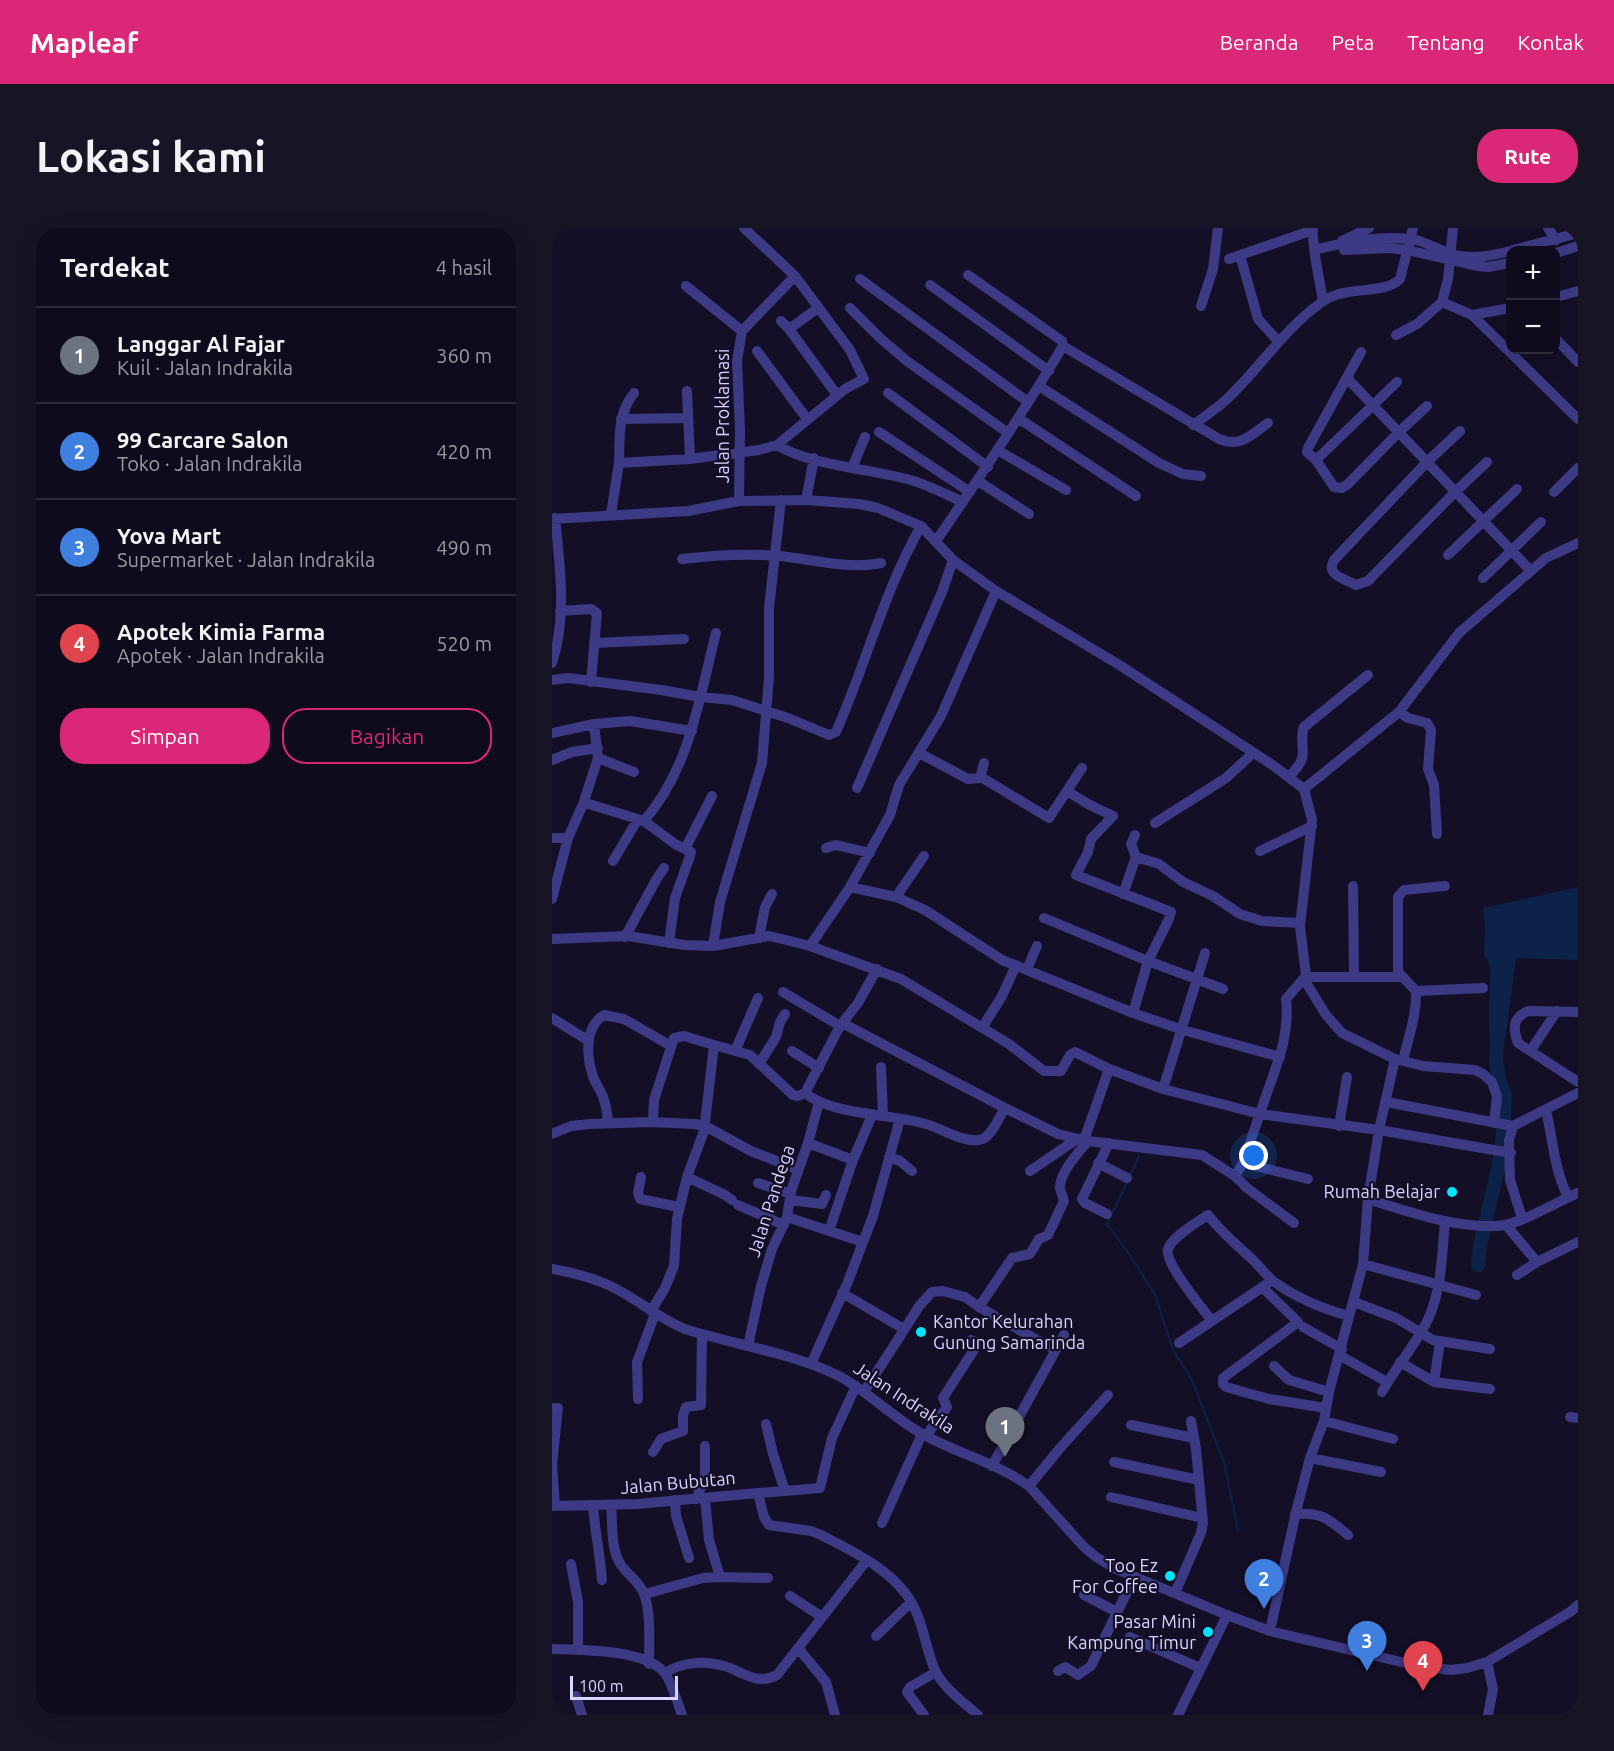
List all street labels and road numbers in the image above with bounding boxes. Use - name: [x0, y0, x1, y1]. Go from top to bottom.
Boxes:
- street label: Jalan Proklamasi: [712, 349, 732, 483]
- street label: Jalan Pandega: [743, 1142, 798, 1259]
- street label: Jalan Indrakila: [851, 1357, 958, 1437]
- street label: Jalan Bubutan: [619, 1467, 736, 1497]

